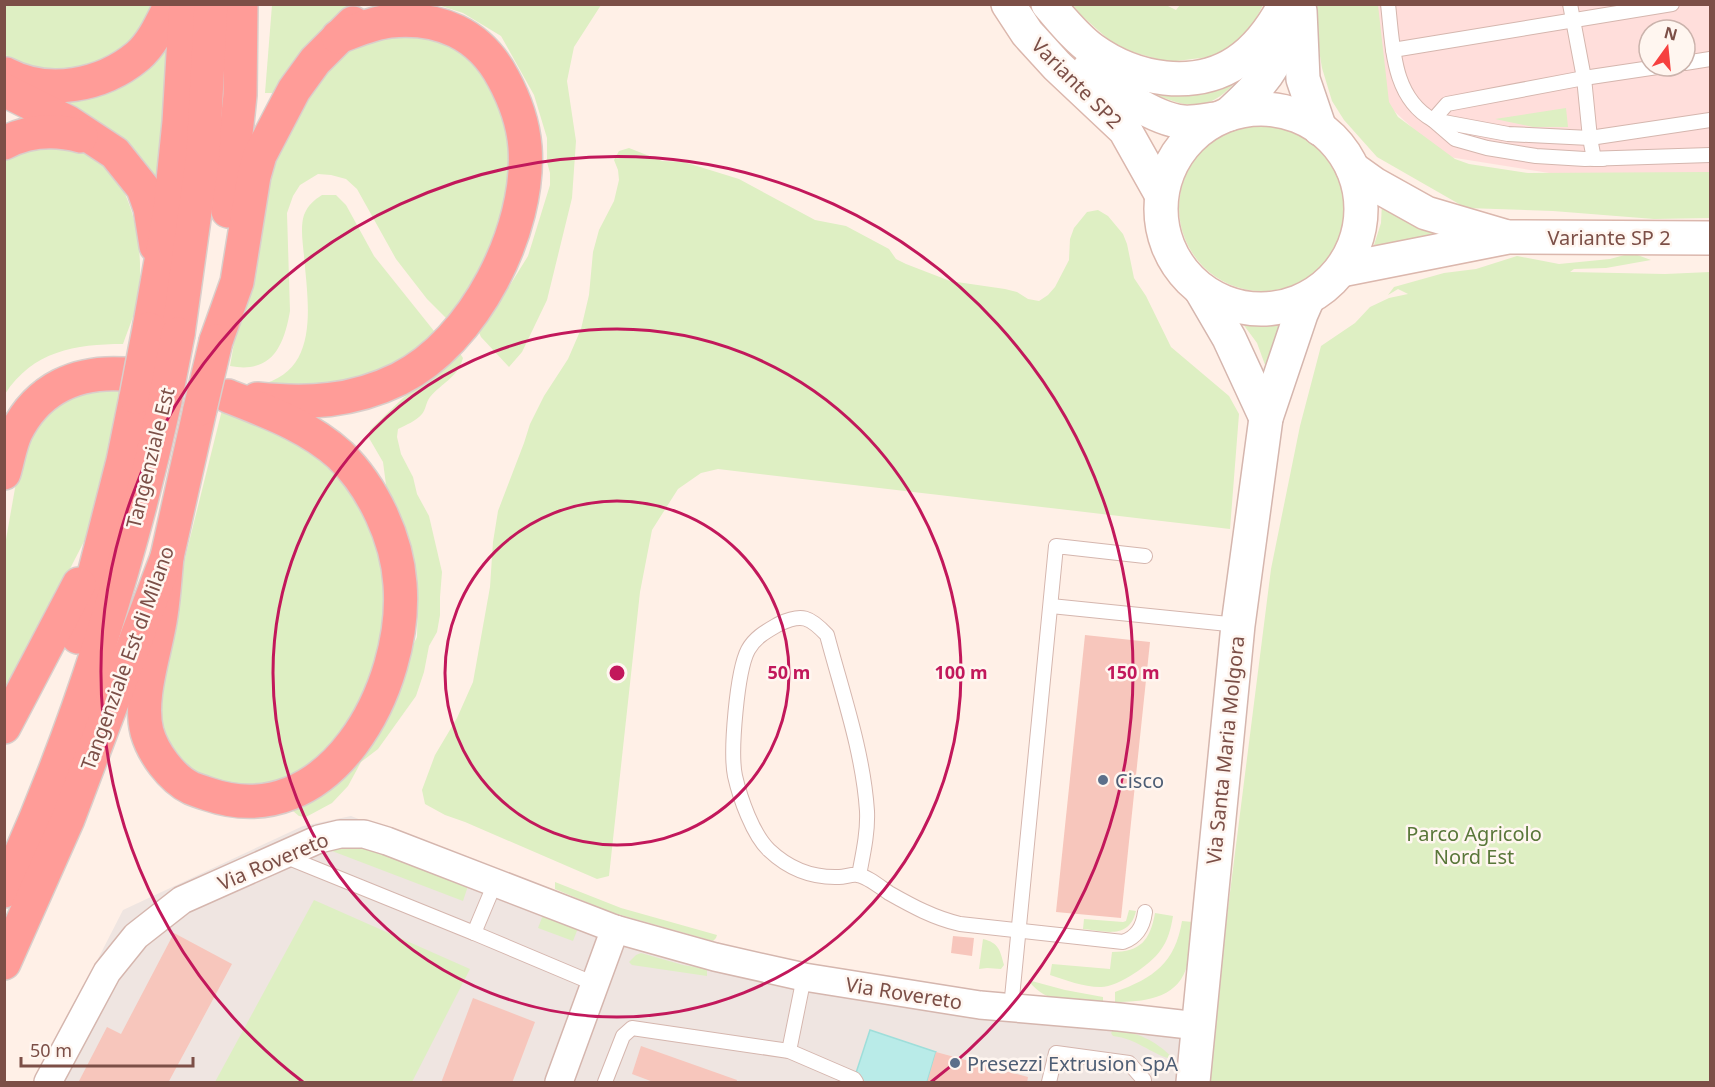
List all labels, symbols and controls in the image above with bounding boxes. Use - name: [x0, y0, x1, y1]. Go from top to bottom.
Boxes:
- north arrow: [1637, 18, 1697, 78]
- text: N: [1662, 21, 1680, 46]
- street label: Variante SP2: [1026, 32, 1128, 134]
- street label: Variante SP 2: [1547, 224, 1671, 251]
- street label: Tangenziale Est: [119, 385, 181, 531]
- street label: Tangenziale Est di Milano: [74, 542, 180, 774]
- street label: Via Santa Maria Molgora: [1200, 634, 1250, 866]
- text: 50 m: [768, 660, 810, 684]
- text: 100 m: [934, 660, 988, 684]
- text: 150 m: [1106, 660, 1160, 684]
- centre of rings: [607, 663, 627, 683]
- place label: Cisco: [1115, 767, 1164, 794]
- marker: Cisco: [1096, 773, 1110, 787]
- park label: Parco Agricolo Nord Est: [1406, 820, 1542, 870]
- street label: Via Rovereto: [214, 826, 332, 896]
- street label: Via Rovereto: [844, 970, 964, 1016]
- scale bar: [21, 1030, 194, 1068]
- text: 50 m: [30, 1038, 72, 1062]
- place label: Presezzi Extrusion SpA: [967, 1050, 1178, 1077]
- marker: Presezzi Extrusion SpA: [948, 1056, 962, 1070]

